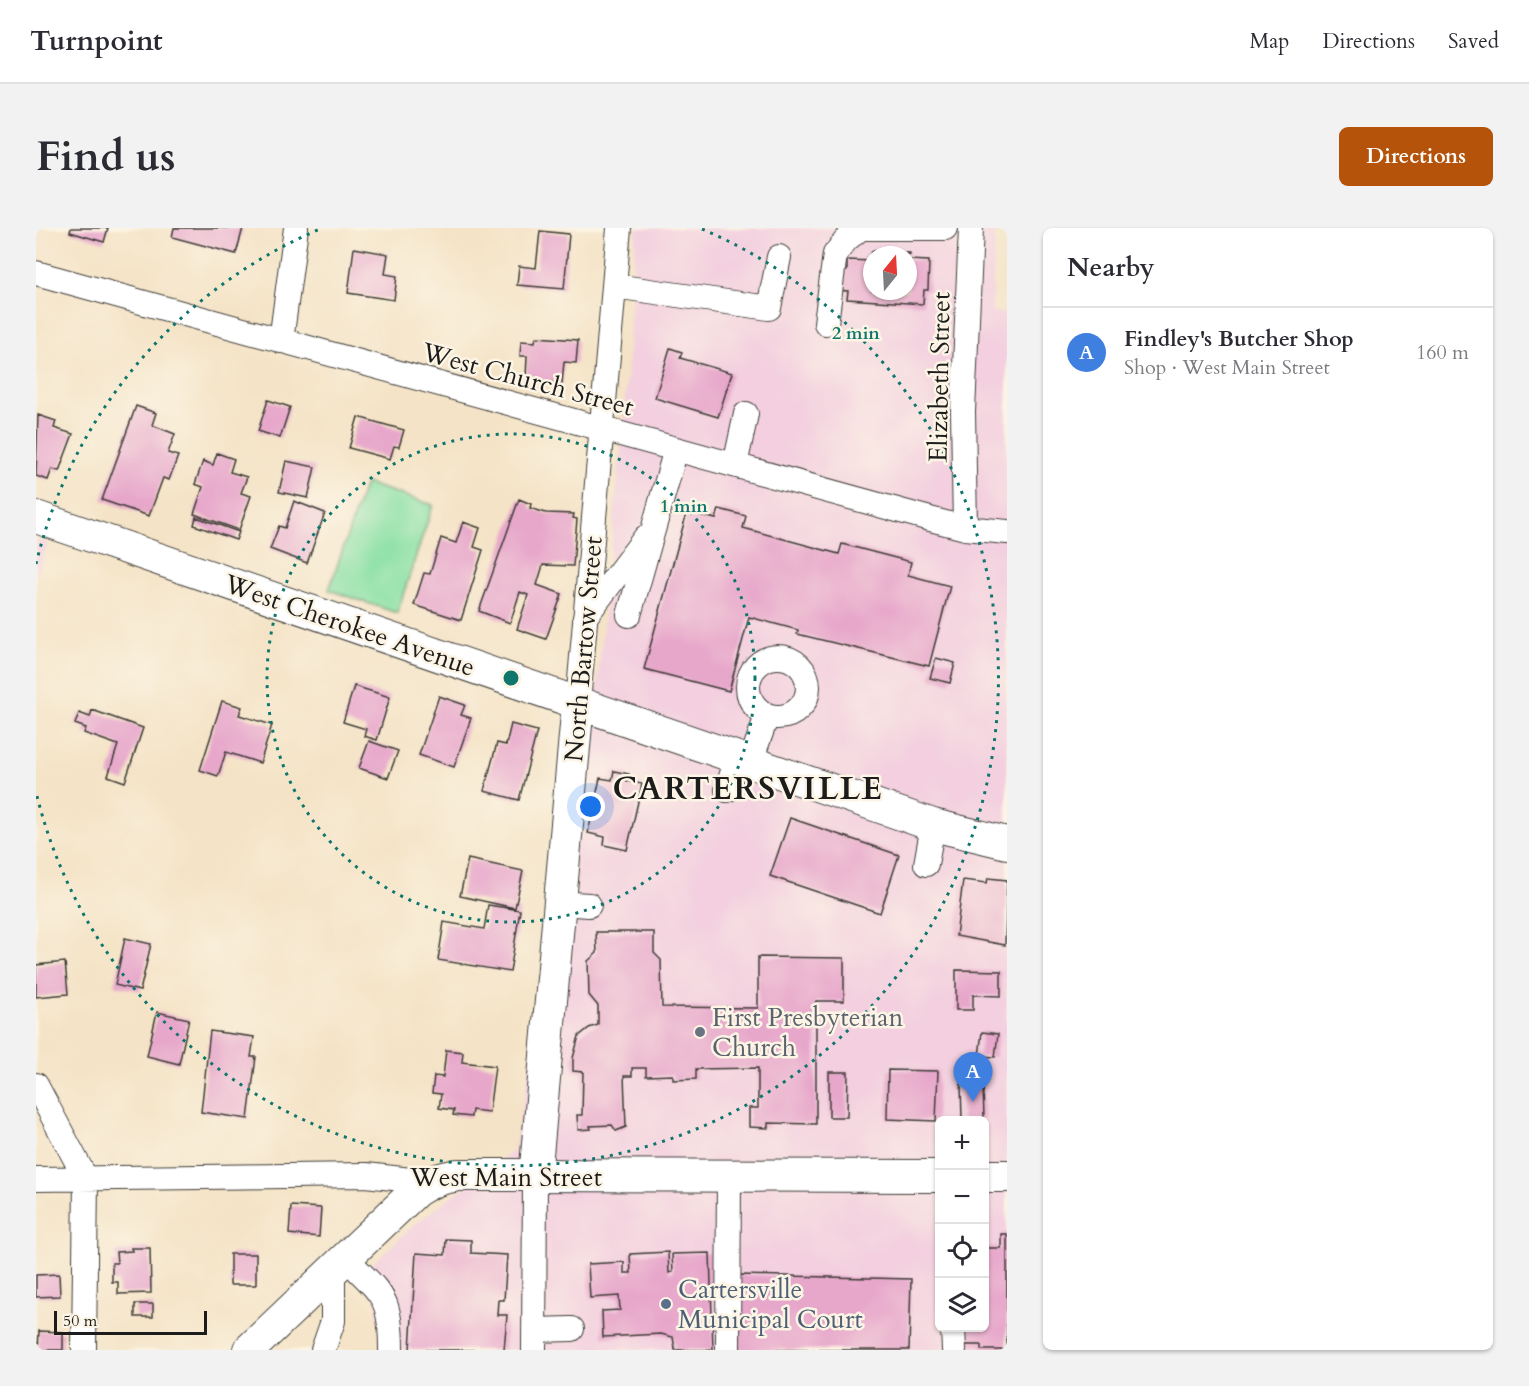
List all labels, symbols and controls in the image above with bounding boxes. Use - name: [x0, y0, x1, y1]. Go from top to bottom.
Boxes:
- text: Turnpoint: [30, 22, 163, 60]
- text: Map: [1249, 27, 1289, 56]
- text: Directions: [1322, 27, 1415, 56]
- text: Saved: [1448, 27, 1499, 56]
- button: Directions: [1339, 127, 1493, 186]
- text: Find us: [36, 128, 176, 185]
- north arrow: [863, 246, 917, 300]
- text: Nearby: [1067, 250, 1155, 285]
- street label: Elizabeth Street: [921, 291, 958, 463]
- text: 2 min: [832, 321, 880, 346]
- text: Findley's Butcher Shop: [1124, 324, 1354, 354]
- street label: West Church Street: [417, 334, 638, 425]
- text: A: [1079, 339, 1094, 366]
- text: 160 m: [1416, 339, 1469, 366]
- text: Shop · West Main Street: [1124, 354, 1330, 381]
- text: 1 min: [660, 494, 708, 519]
- street label: North Bartow Street: [556, 535, 611, 763]
- street label: West Cherokee Avenue: [219, 566, 480, 685]
- centre of rings: [501, 668, 521, 688]
- district label: CARTERSVILLE: [613, 767, 883, 811]
- your location: [576, 792, 605, 821]
- place label: First Presbyterian Church: [712, 1000, 904, 1065]
- marker: First Presbyterian Church: [693, 1025, 707, 1039]
- pin: A: [954, 1052, 992, 1102]
- map controls: [935, 1116, 989, 1332]
- button: +: [935, 1116, 989, 1170]
- street label: West Main Street: [409, 1160, 602, 1195]
- button: −: [935, 1170, 989, 1224]
- button: locate: [935, 1224, 989, 1278]
- place label: Cartersville Municipal Court: [678, 1272, 863, 1337]
- button: layers: [935, 1278, 989, 1332]
- marker: Cartersville Municipal Court: [659, 1297, 673, 1311]
- scale bar: [54, 1308, 207, 1336]
- text: 50 m: [63, 1310, 97, 1332]

